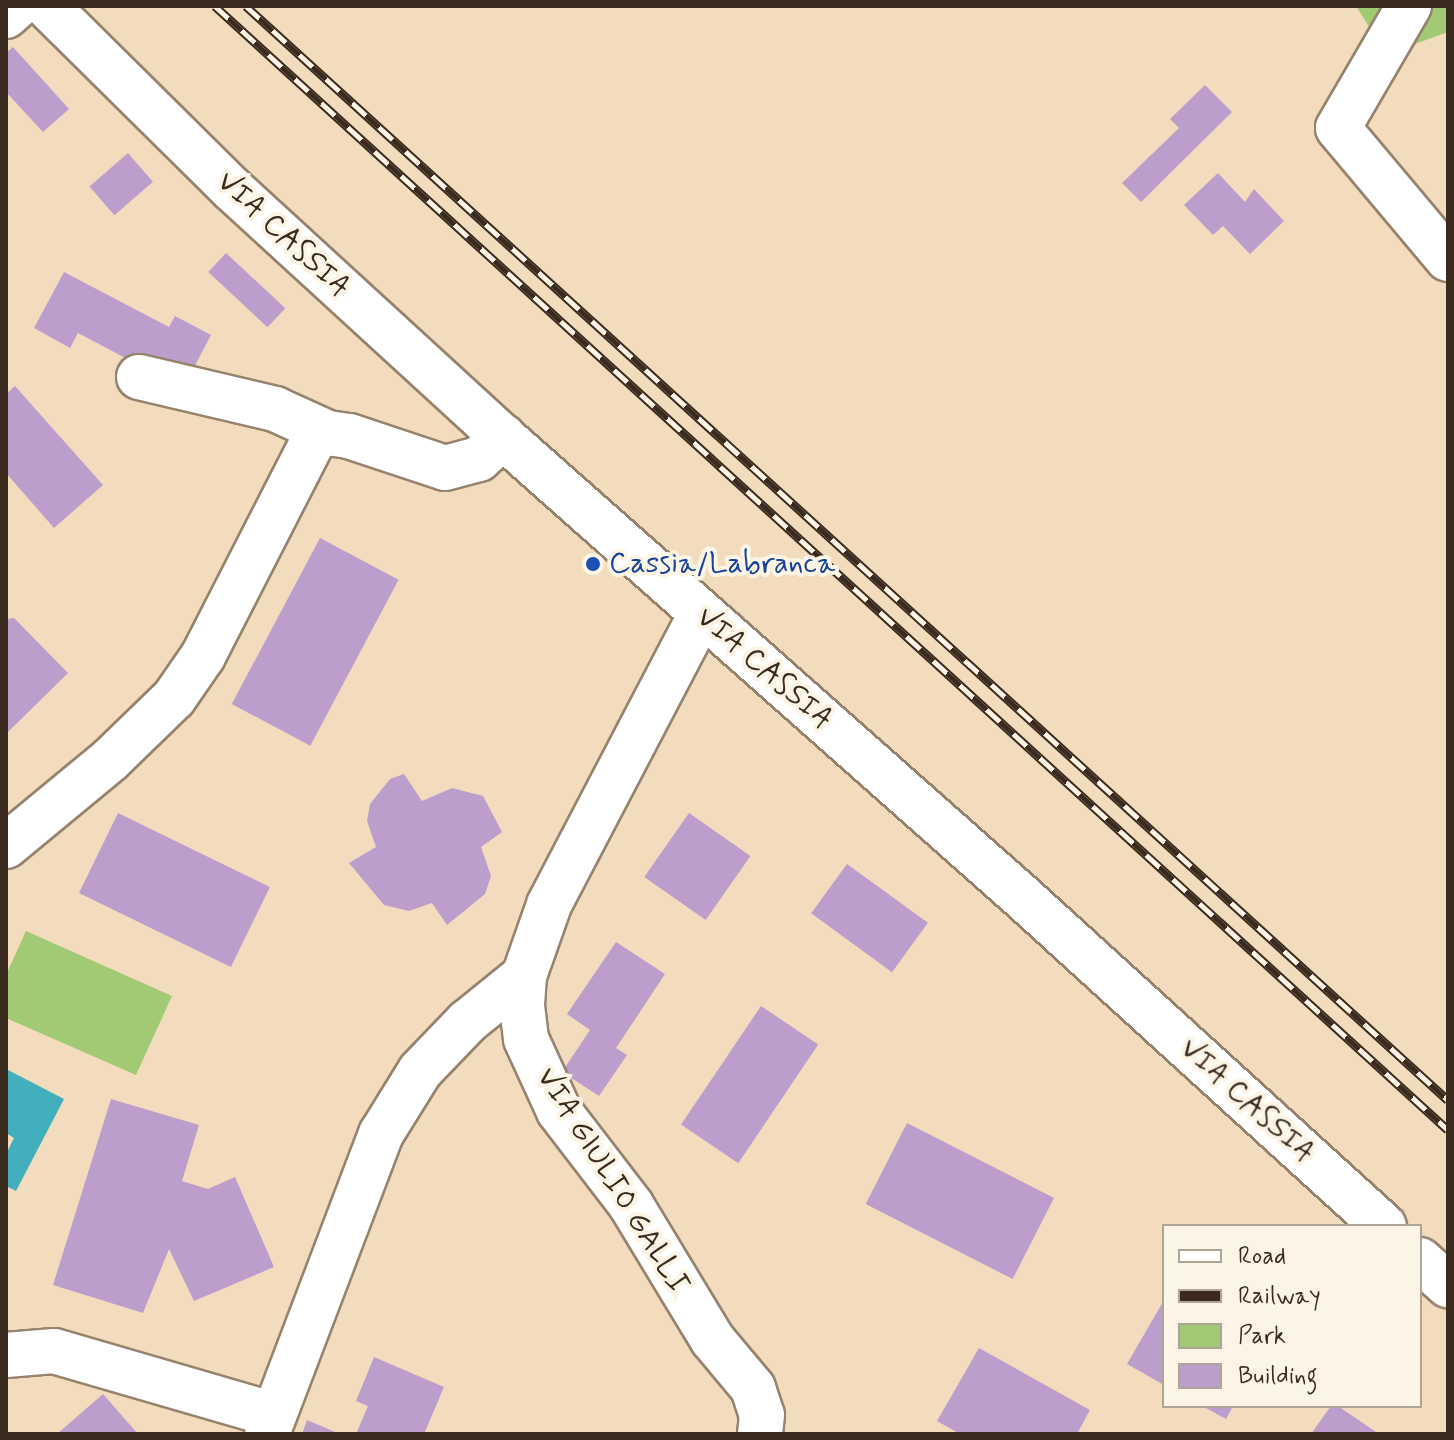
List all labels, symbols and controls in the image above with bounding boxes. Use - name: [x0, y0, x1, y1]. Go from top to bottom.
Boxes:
- street label: VIA CASSIA: [208, 163, 358, 307]
- place label: Cassia/Labranca: [609, 546, 835, 582]
- marker: Cassia/Labranca: [584, 555, 602, 573]
- street label: VIA CASSIA: [687, 599, 841, 739]
- street label: VIA CASSIA: [1171, 1030, 1323, 1172]
- street label: VIA GIULIO GALLI: [528, 1061, 696, 1301]
- legend: [1162, 1224, 1422, 1408]
- text: Road: [1238, 1241, 1286, 1272]
- text: Railway: [1238, 1281, 1321, 1312]
- text: Park: [1238, 1321, 1286, 1352]
- text: Building: [1238, 1361, 1318, 1392]

